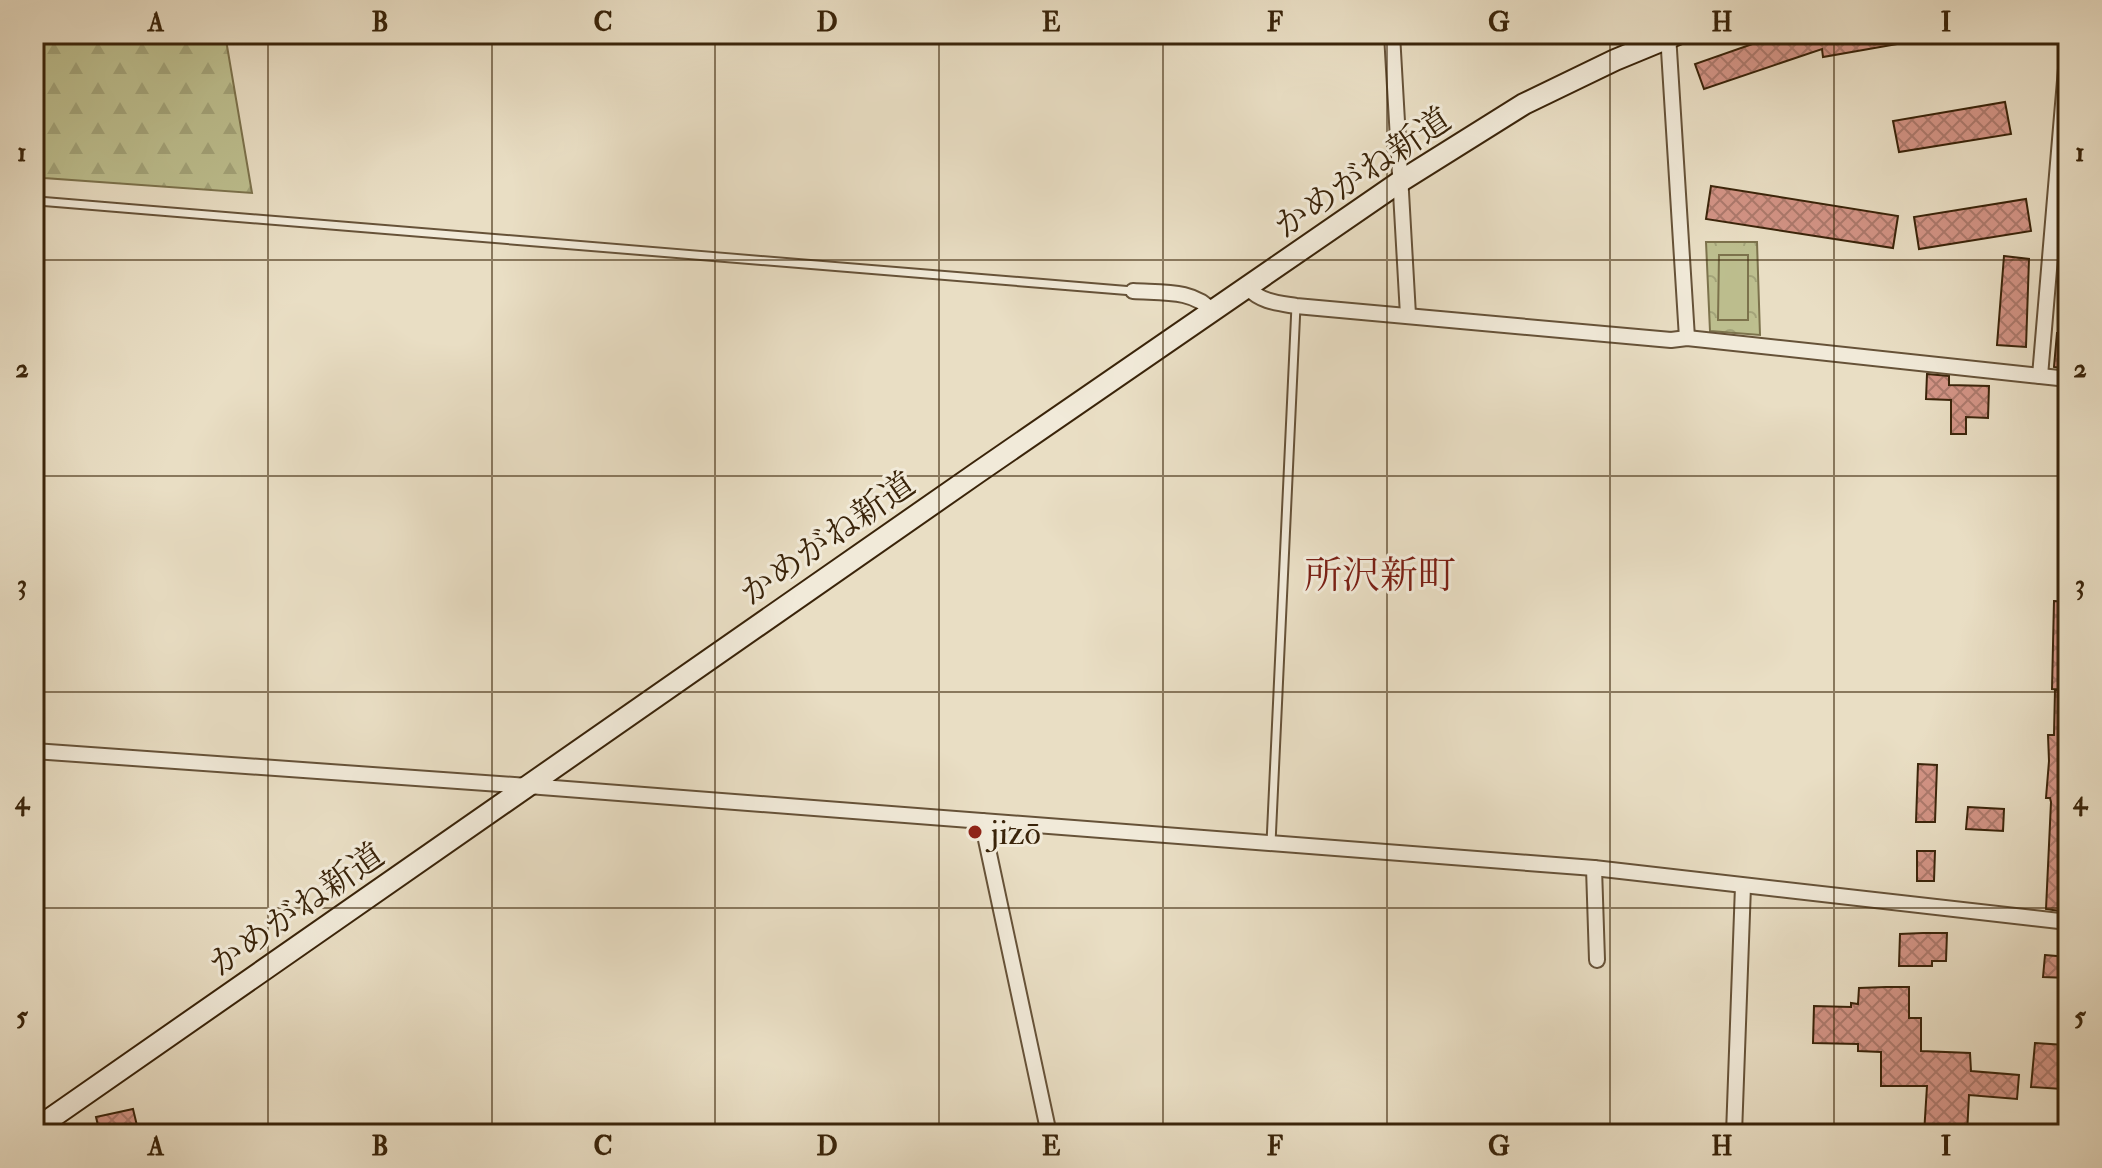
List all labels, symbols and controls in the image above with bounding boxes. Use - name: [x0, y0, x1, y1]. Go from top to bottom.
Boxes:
- text: A: [147, 7, 165, 39]
- text: B: [371, 7, 389, 39]
- text: C: [593, 7, 613, 39]
- text: D: [816, 7, 838, 39]
- text: E: [1042, 7, 1061, 39]
- text: F: [1267, 7, 1284, 39]
- text: G: [1488, 7, 1510, 39]
- text: H: [1711, 7, 1733, 39]
- text: I: [1941, 7, 1951, 39]
- street label: かめがね新道: [1266, 98, 1459, 248]
- text: 1: [17, 137, 27, 169]
- text: 1: [2075, 137, 2085, 169]
- text: 2: [15, 353, 29, 385]
- text: 2: [2073, 353, 2087, 385]
- street label: かめがね新道: [732, 463, 924, 615]
- district label: 所沢新町: [1304, 552, 1456, 600]
- text: 3: [17, 569, 27, 601]
- text: 3: [2075, 569, 2085, 601]
- text: 4: [14, 785, 31, 817]
- text: 4: [2072, 785, 2089, 817]
- place label: jizō: [985, 812, 1041, 855]
- marker: jizō: [966, 823, 984, 841]
- street label: かめがね新道: [201, 834, 393, 986]
- text: 5: [16, 1001, 28, 1033]
- text: 5: [2074, 1001, 2086, 1033]
- text: A: [147, 1131, 165, 1163]
- text: B: [371, 1131, 389, 1163]
- text: C: [593, 1131, 613, 1163]
- text: D: [816, 1131, 838, 1163]
- text: E: [1042, 1131, 1061, 1163]
- text: F: [1267, 1131, 1284, 1163]
- text: G: [1488, 1131, 1510, 1163]
- text: H: [1711, 1131, 1733, 1163]
- text: I: [1941, 1131, 1951, 1163]

